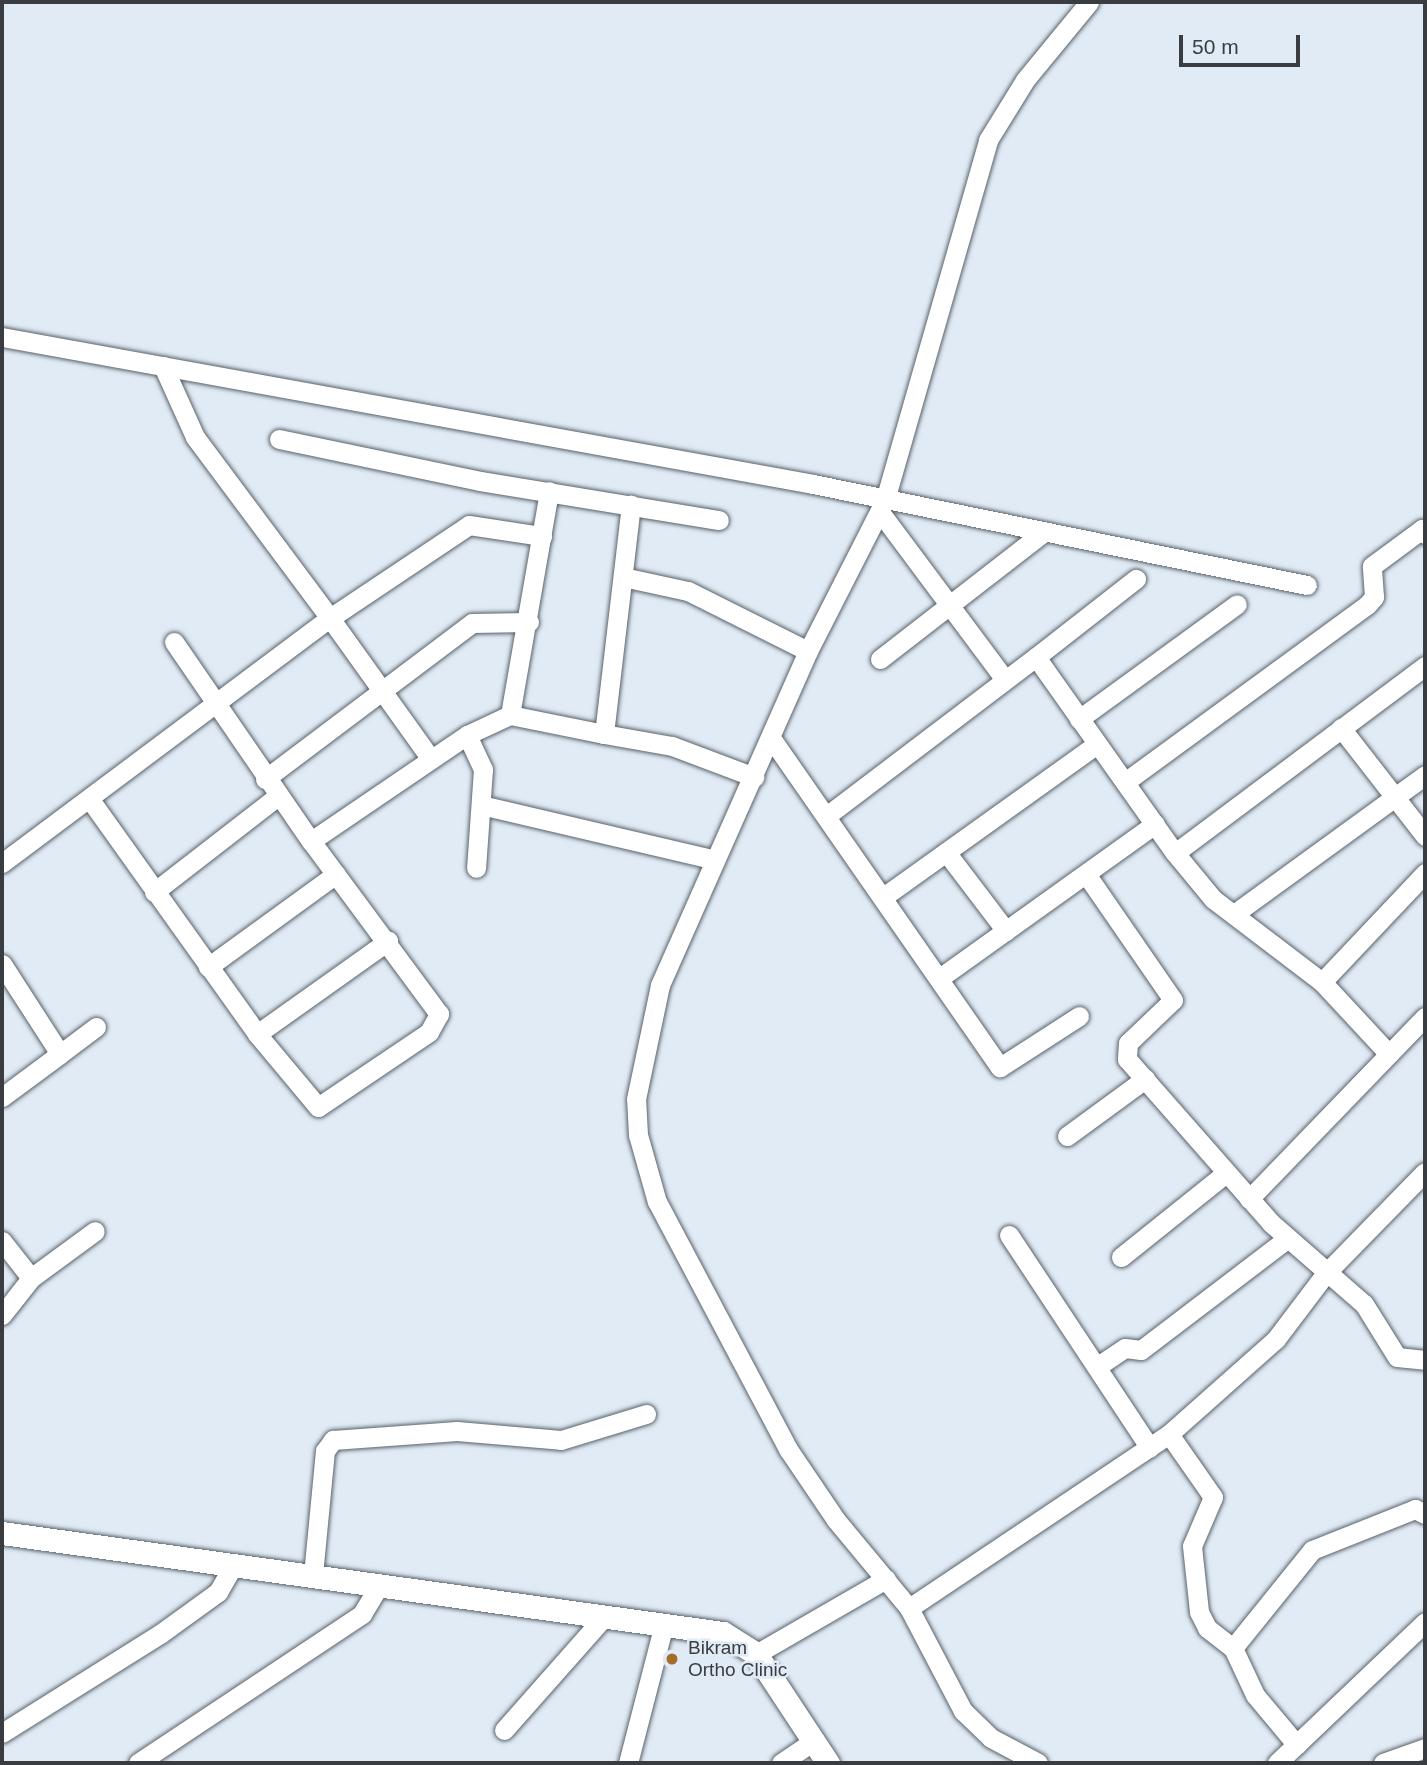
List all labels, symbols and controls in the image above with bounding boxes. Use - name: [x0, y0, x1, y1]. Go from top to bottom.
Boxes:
- scale bar: [1182, 21, 1303, 65]
- text: 50 m: [1192, 35, 1239, 58]
- place label: Bikram Ortho Clinic: [688, 1637, 787, 1681]
- marker: Bikram Ortho Clinic: [662, 1649, 682, 1669]

